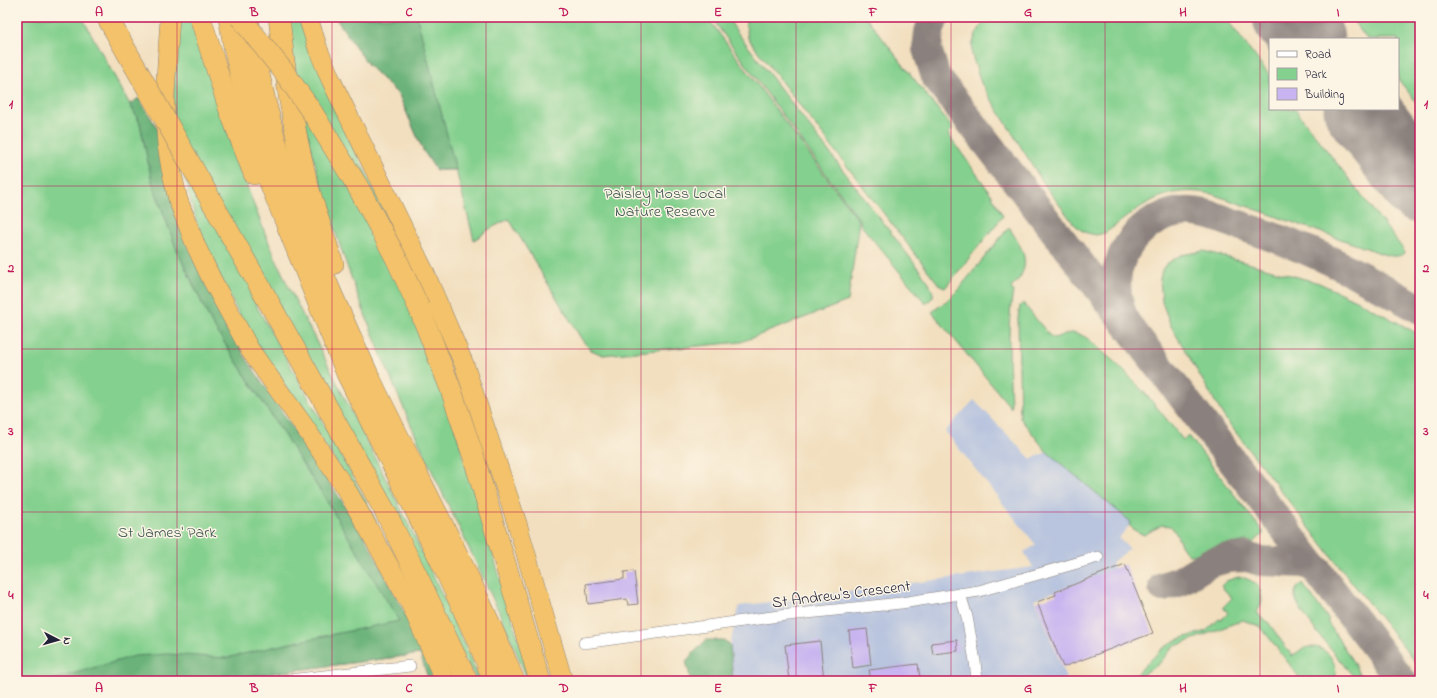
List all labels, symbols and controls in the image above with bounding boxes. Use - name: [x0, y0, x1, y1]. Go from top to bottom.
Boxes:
- text: A: [95, 3, 103, 22]
- text: B: [249, 3, 259, 22]
- text: C: [405, 3, 413, 22]
- text: D: [558, 3, 569, 22]
- text: E: [714, 3, 722, 22]
- text: F: [868, 3, 878, 22]
- text: G: [1024, 3, 1032, 22]
- text: H: [1179, 3, 1187, 22]
- text: I: [1336, 3, 1340, 22]
- legend: [1269, 38, 1399, 110]
- text: Road: [1305, 46, 1331, 64]
- text: Park: [1305, 66, 1327, 84]
- text: Building: [1304, 86, 1344, 105]
- text: 1: [9, 95, 14, 114]
- text: 1: [1424, 95, 1429, 114]
- park label: Paisley Moss Local Nature Reserve: [604, 182, 726, 224]
- text: 2: [7, 259, 15, 278]
- text: 2: [1422, 259, 1430, 278]
- text: 3: [7, 422, 14, 441]
- text: 3: [1422, 422, 1429, 441]
- park label: St James' Park: [118, 521, 217, 545]
- street label: St Andrew's Crescent: [771, 575, 913, 615]
- text: 4: [7, 586, 14, 605]
- text: 4: [1422, 586, 1429, 605]
- north arrow: [38, 620, 78, 660]
- text: N: [59, 636, 75, 645]
- text: A: [95, 679, 103, 698]
- text: B: [249, 679, 259, 698]
- text: C: [405, 679, 413, 698]
- text: D: [558, 679, 569, 698]
- text: E: [714, 679, 722, 698]
- text: F: [868, 679, 878, 698]
- text: G: [1024, 679, 1032, 698]
- text: H: [1179, 679, 1187, 698]
- text: I: [1336, 679, 1340, 698]

